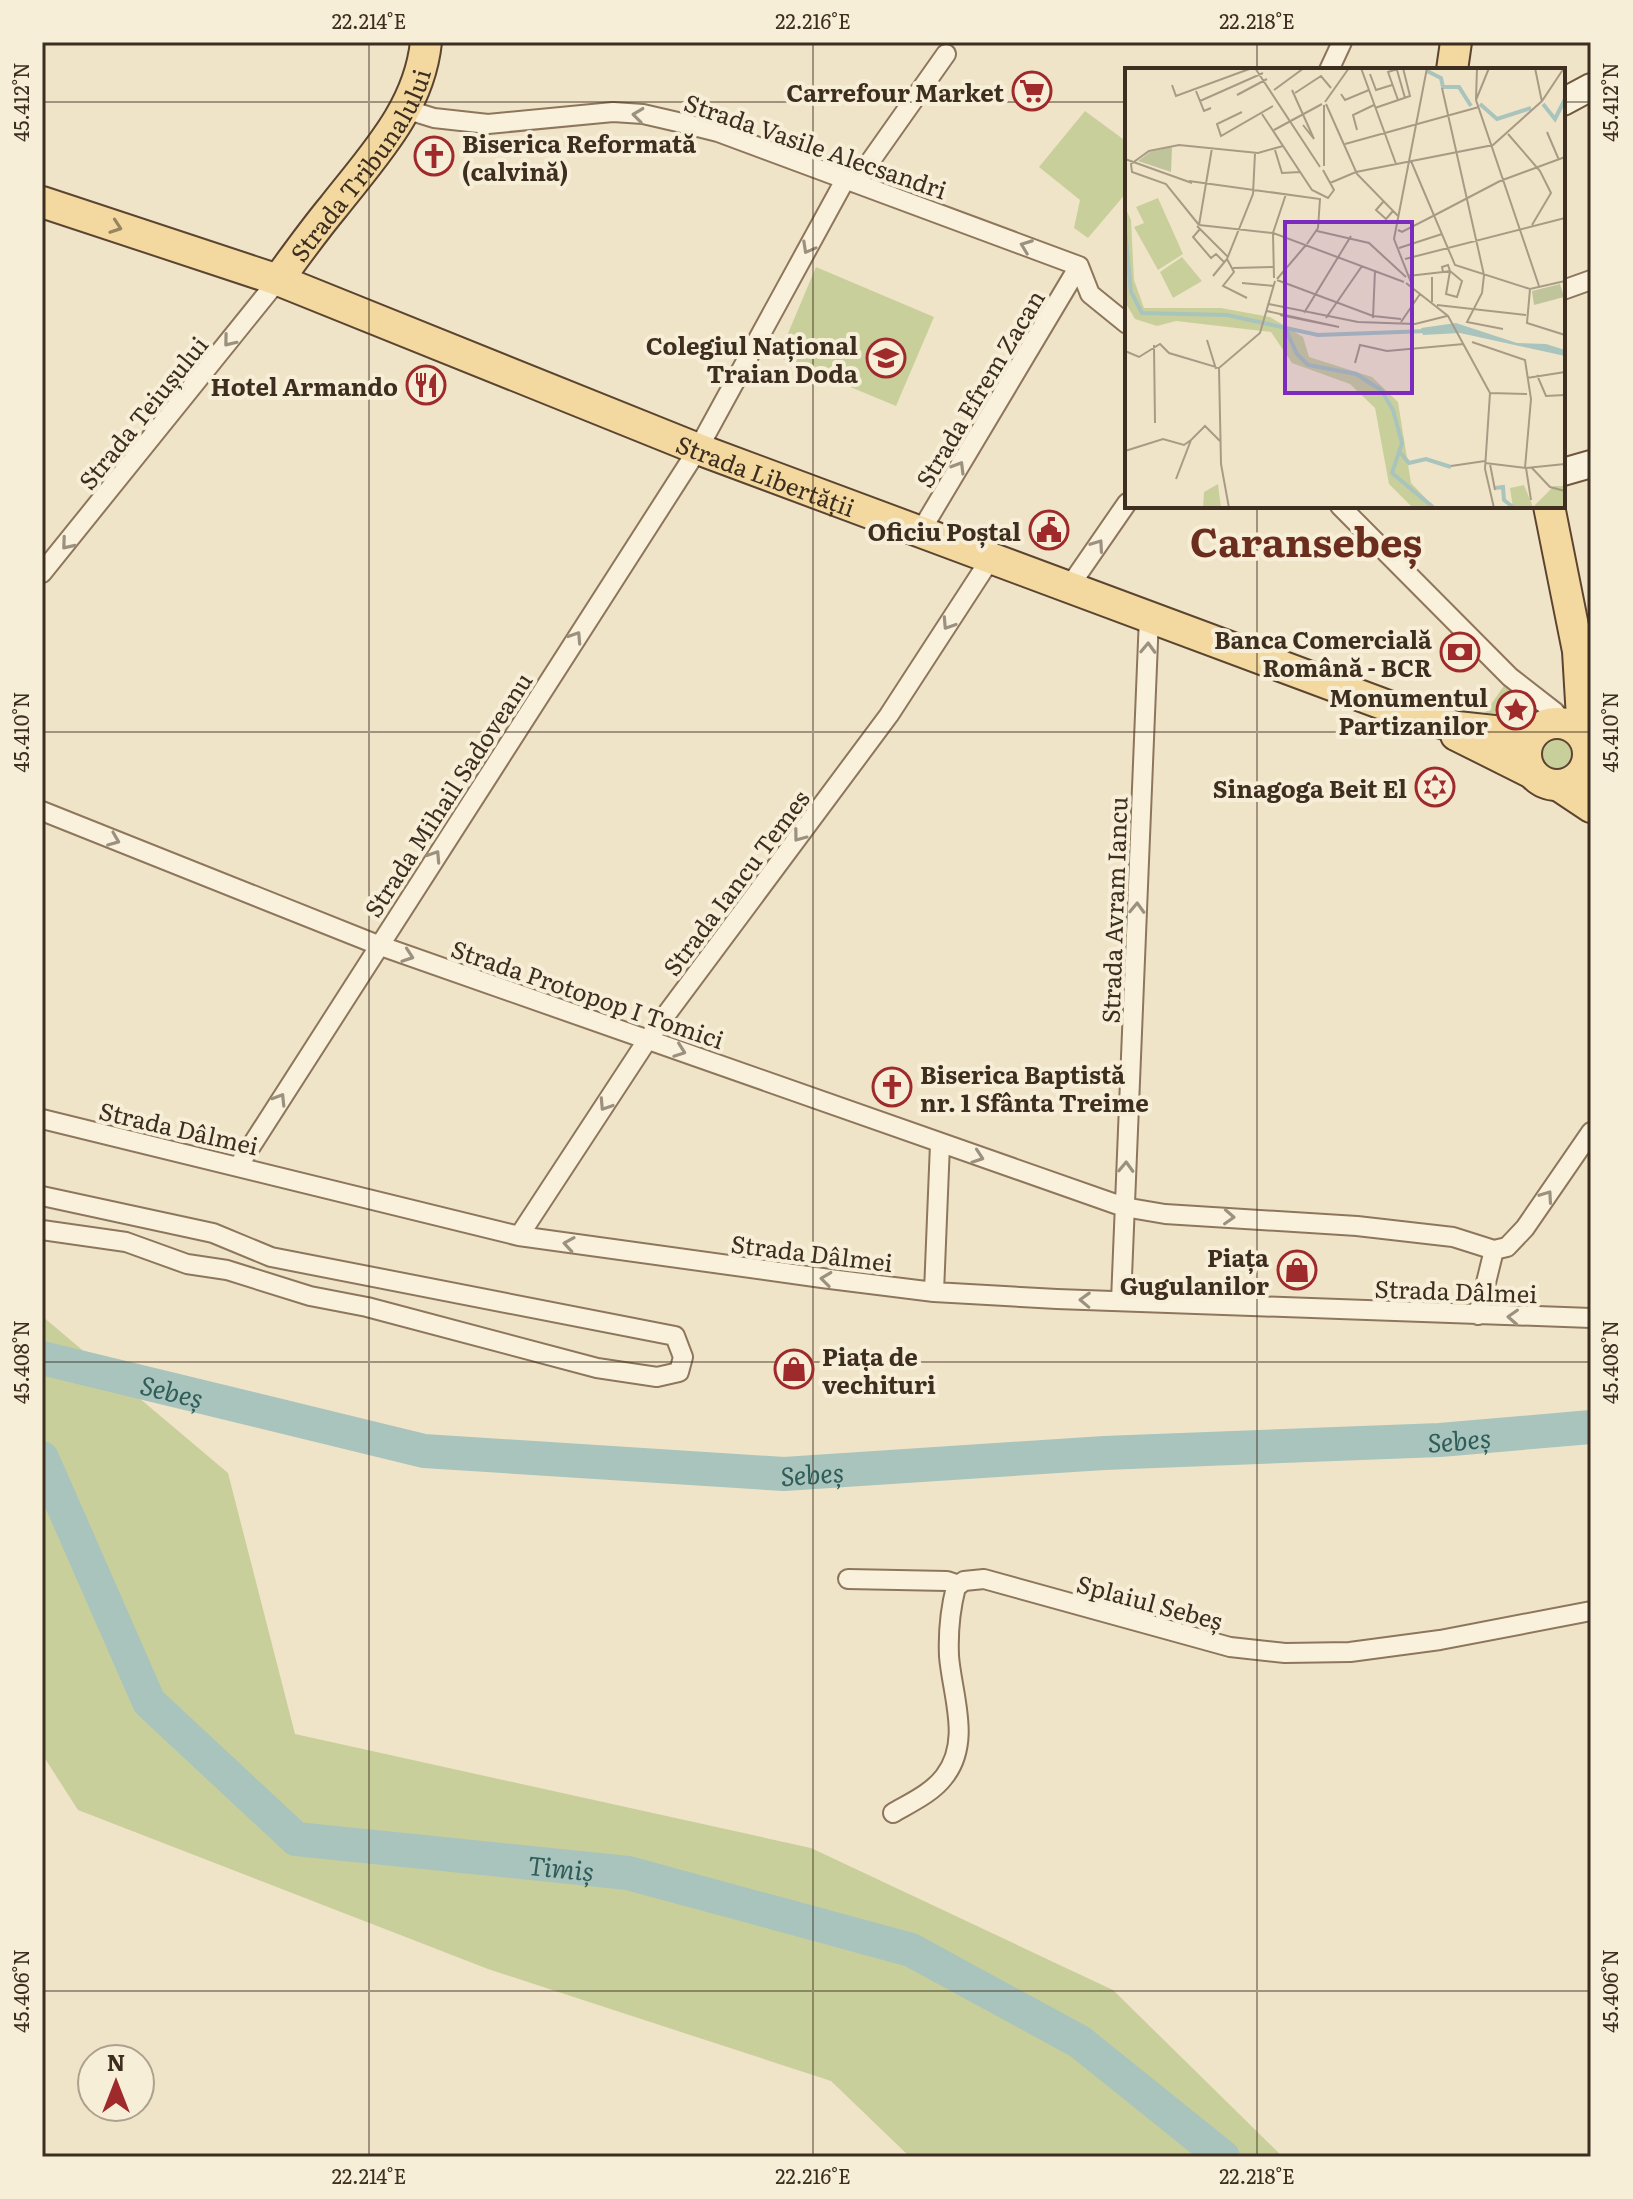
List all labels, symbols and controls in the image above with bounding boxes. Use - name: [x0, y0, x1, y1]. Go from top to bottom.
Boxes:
- text: 22.214°E: [332, 5, 406, 35]
- text: 22.216°E: [775, 5, 851, 35]
- text: 22.218°E: [1219, 5, 1295, 35]
- text: 45.412°N: [5, 62, 35, 142]
- text: 45.412°N: [1594, 62, 1624, 142]
- street label: Strada Tribunalului: [280, 64, 438, 268]
- inset map: [1125, 68, 1565, 508]
- supermarket icon: Carrefour Market: [1011, 70, 1053, 112]
- place label: Carrefour Market: [786, 74, 1004, 109]
- street label: Strada Vasile Alecsandri: [680, 84, 952, 206]
- one-way arrow: [631, 106, 644, 123]
- place label: Biserica Reformată (calvină): [462, 125, 696, 188]
- church icon: Biserica Reformată (calvină): [413, 135, 455, 177]
- one-way arrow: [108, 217, 122, 233]
- one-way arrow: [1020, 239, 1034, 256]
- one-way arrow: [802, 240, 817, 254]
- street label: Strada Efrem Zacan: [906, 282, 1052, 493]
- place label: Colegiul Național Traian Doda: [646, 327, 858, 390]
- street label: Strada Teiușului: [69, 328, 215, 496]
- one-way arrow: [225, 332, 239, 347]
- school or university icon: Colegiul Național Traian Doda: [865, 337, 907, 379]
- restaurant icon: Hotel Armando: [405, 364, 447, 406]
- place label: Hotel Armando: [211, 368, 398, 403]
- street label: Strada Libertății: [672, 425, 860, 524]
- one-way arrow: [949, 461, 965, 476]
- public building icon: Oficiu Poștal: [1028, 509, 1070, 551]
- district label: Caransebeș: [1190, 510, 1422, 570]
- place label: Oficiu Poștal: [867, 513, 1021, 549]
- one-way arrow: [62, 534, 77, 549]
- one-way arrow: [1088, 539, 1103, 553]
- one-way arrow: [943, 615, 958, 630]
- place label: Banca Comercială Română - BCR: [1214, 621, 1432, 684]
- bank icon: Banca Comercială Română - BCR: [1439, 631, 1481, 673]
- one-way arrow: [567, 632, 582, 646]
- one-way arrow: [1140, 641, 1157, 654]
- street label: Strada Mihail Sadoveanu: [355, 665, 539, 923]
- place label: Monumentul Partizanilor: [1329, 679, 1488, 742]
- place icon: Monumentul Partizanilor: [1495, 689, 1537, 731]
- text: 45.410°N: [5, 691, 35, 773]
- text: 45.410°N: [1594, 691, 1624, 773]
- synagogue icon: Sinagoga Beit El: [1414, 766, 1456, 808]
- place label: Sinagoga Beit El: [1213, 770, 1407, 805]
- street label: Strada Iancu Temes: [653, 782, 817, 982]
- street label: Strada Avram Iancu: [1092, 796, 1134, 1024]
- one-way arrow: [794, 828, 808, 842]
- one-way arrow: [106, 830, 120, 847]
- one-way arrow: [426, 850, 441, 865]
- one-way arrow: [1129, 901, 1146, 914]
- street label: Strada Protopop I Tomici: [447, 930, 729, 1056]
- one-way arrow: [401, 946, 415, 962]
- one-way arrow: [672, 1041, 686, 1058]
- place label: Biserica Baptistă nr. 1 Sfânta Treime: [920, 1056, 1149, 1119]
- church icon: Biserica Baptistă nr. 1 Sfânta Treime: [871, 1066, 913, 1108]
- street label: Strada Dâlmei: [96, 1092, 262, 1162]
- one-way arrow: [271, 1094, 286, 1108]
- one-way arrow: [600, 1096, 615, 1110]
- one-way arrow: [970, 1147, 984, 1163]
- one-way arrow: [1117, 1160, 1134, 1173]
- one-way arrow: [1537, 1191, 1552, 1205]
- one-way arrow: [1223, 1209, 1236, 1226]
- street label: Strada Dâlmei: [729, 1225, 895, 1279]
- one-way arrow: [562, 1236, 576, 1253]
- place label: Piața Gugulanilor: [1120, 1239, 1269, 1302]
- shop icon: Piața Gugulanilor: [1276, 1249, 1318, 1291]
- street label: Strada Dâlmei: [1374, 1270, 1538, 1310]
- one-way arrow: [819, 1271, 833, 1288]
- one-way arrow: [1078, 1292, 1091, 1309]
- one-way arrow: [1506, 1309, 1519, 1326]
- text: 45.408°N: [5, 1320, 35, 1404]
- text: 45.408°N: [1594, 1320, 1624, 1404]
- place label: Piața de vechituri: [822, 1338, 936, 1401]
- shop icon: Piața de vechituri: [773, 1348, 815, 1390]
- water label: Sebeș: [137, 1363, 208, 1416]
- water label: Sebeș: [1427, 1416, 1492, 1460]
- water label: Sebeș: [779, 1451, 845, 1494]
- street label: Splaiul Sebeș: [1073, 1565, 1227, 1637]
- water label: Timiș: [526, 1843, 596, 1889]
- text: 45.406°N: [5, 1949, 35, 2033]
- text: 45.406°N: [1594, 1949, 1624, 2033]
- north arrow: [76, 2043, 156, 2123]
- text: N: [107, 2045, 125, 2078]
- text: 22.214°E: [332, 2160, 406, 2190]
- text: 22.216°E: [775, 2160, 851, 2190]
- text: 22.218°E: [1219, 2160, 1295, 2190]

